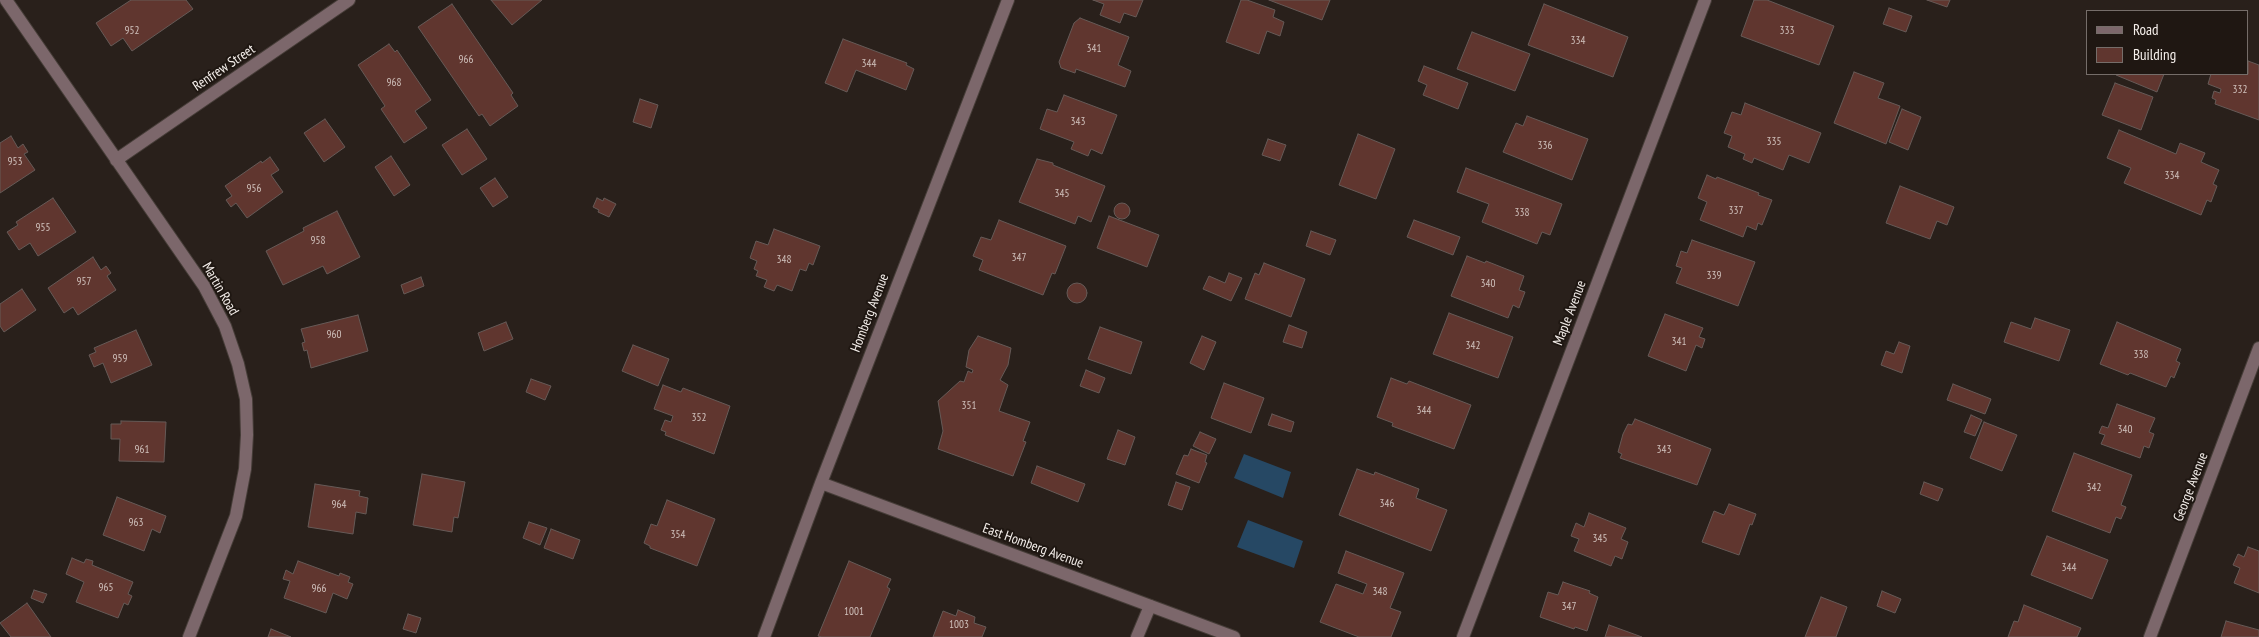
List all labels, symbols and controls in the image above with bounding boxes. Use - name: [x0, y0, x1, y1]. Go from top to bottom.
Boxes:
- legend: [2086, 10, 2249, 75]
- text: Road: [2133, 20, 2159, 39]
- house number: 952: [125, 24, 139, 38]
- house number: 333: [1780, 24, 1794, 38]
- house number: 334: [1571, 34, 1585, 48]
- street label: Renfrew Street: [190, 41, 258, 95]
- house number: 341: [1087, 42, 1101, 56]
- text: Building: [2133, 45, 2176, 64]
- house number: 966: [459, 53, 473, 67]
- house number: 344: [862, 57, 876, 71]
- house number: 968: [387, 76, 401, 90]
- house number: 332: [2233, 83, 2247, 97]
- house number: 343: [1071, 115, 1085, 129]
- house number: 335: [1767, 135, 1781, 149]
- house number: 336: [1538, 139, 1552, 153]
- house number: 953: [8, 155, 22, 169]
- house number: 334: [2165, 169, 2179, 183]
- house number: 956: [247, 182, 261, 196]
- house number: 345: [1055, 187, 1069, 201]
- house number: 337: [1729, 204, 1743, 218]
- house number: 338: [1515, 206, 1529, 220]
- house number: 955: [36, 221, 50, 235]
- house number: 958: [311, 234, 325, 248]
- house number: 347: [1012, 251, 1026, 265]
- house number: 348: [777, 253, 791, 267]
- street label: Martin Road: [198, 259, 242, 319]
- house number: 339: [1707, 269, 1721, 283]
- street label: Homberg Avenue: [847, 271, 893, 355]
- house number: 957: [77, 275, 91, 289]
- house number: 340: [1481, 277, 1495, 291]
- street label: Maple Avenue: [1550, 278, 1590, 348]
- house number: 960: [327, 328, 341, 342]
- house number: 341: [1672, 335, 1686, 349]
- house number: 342: [1466, 339, 1480, 353]
- house number: 338: [2134, 348, 2148, 362]
- house number: 959: [113, 352, 127, 366]
- house number: 351: [962, 399, 976, 413]
- house number: 344: [1417, 404, 1431, 418]
- house number: 352: [692, 411, 706, 425]
- house number: 340: [2118, 423, 2132, 437]
- house number: 961: [135, 443, 149, 457]
- house number: 343: [1657, 443, 1671, 457]
- street label: George Avenue: [2170, 450, 2212, 524]
- house number: 342: [2087, 481, 2101, 495]
- house number: 346: [1380, 497, 1394, 511]
- house number: 964: [332, 498, 346, 512]
- house number: 963: [129, 516, 143, 530]
- street label: East Homberg Avenue: [980, 520, 1086, 572]
- house number: 354: [671, 528, 685, 542]
- house number: 345: [1593, 532, 1607, 546]
- house number: 344: [2062, 561, 2076, 575]
- house number: 965: [99, 581, 113, 595]
- house number: 966: [312, 582, 326, 596]
- house number: 348: [1373, 585, 1387, 599]
- house number: 347: [1562, 600, 1576, 614]
- house number: 1001: [844, 605, 864, 619]
- house number: 1003: [949, 618, 969, 632]

